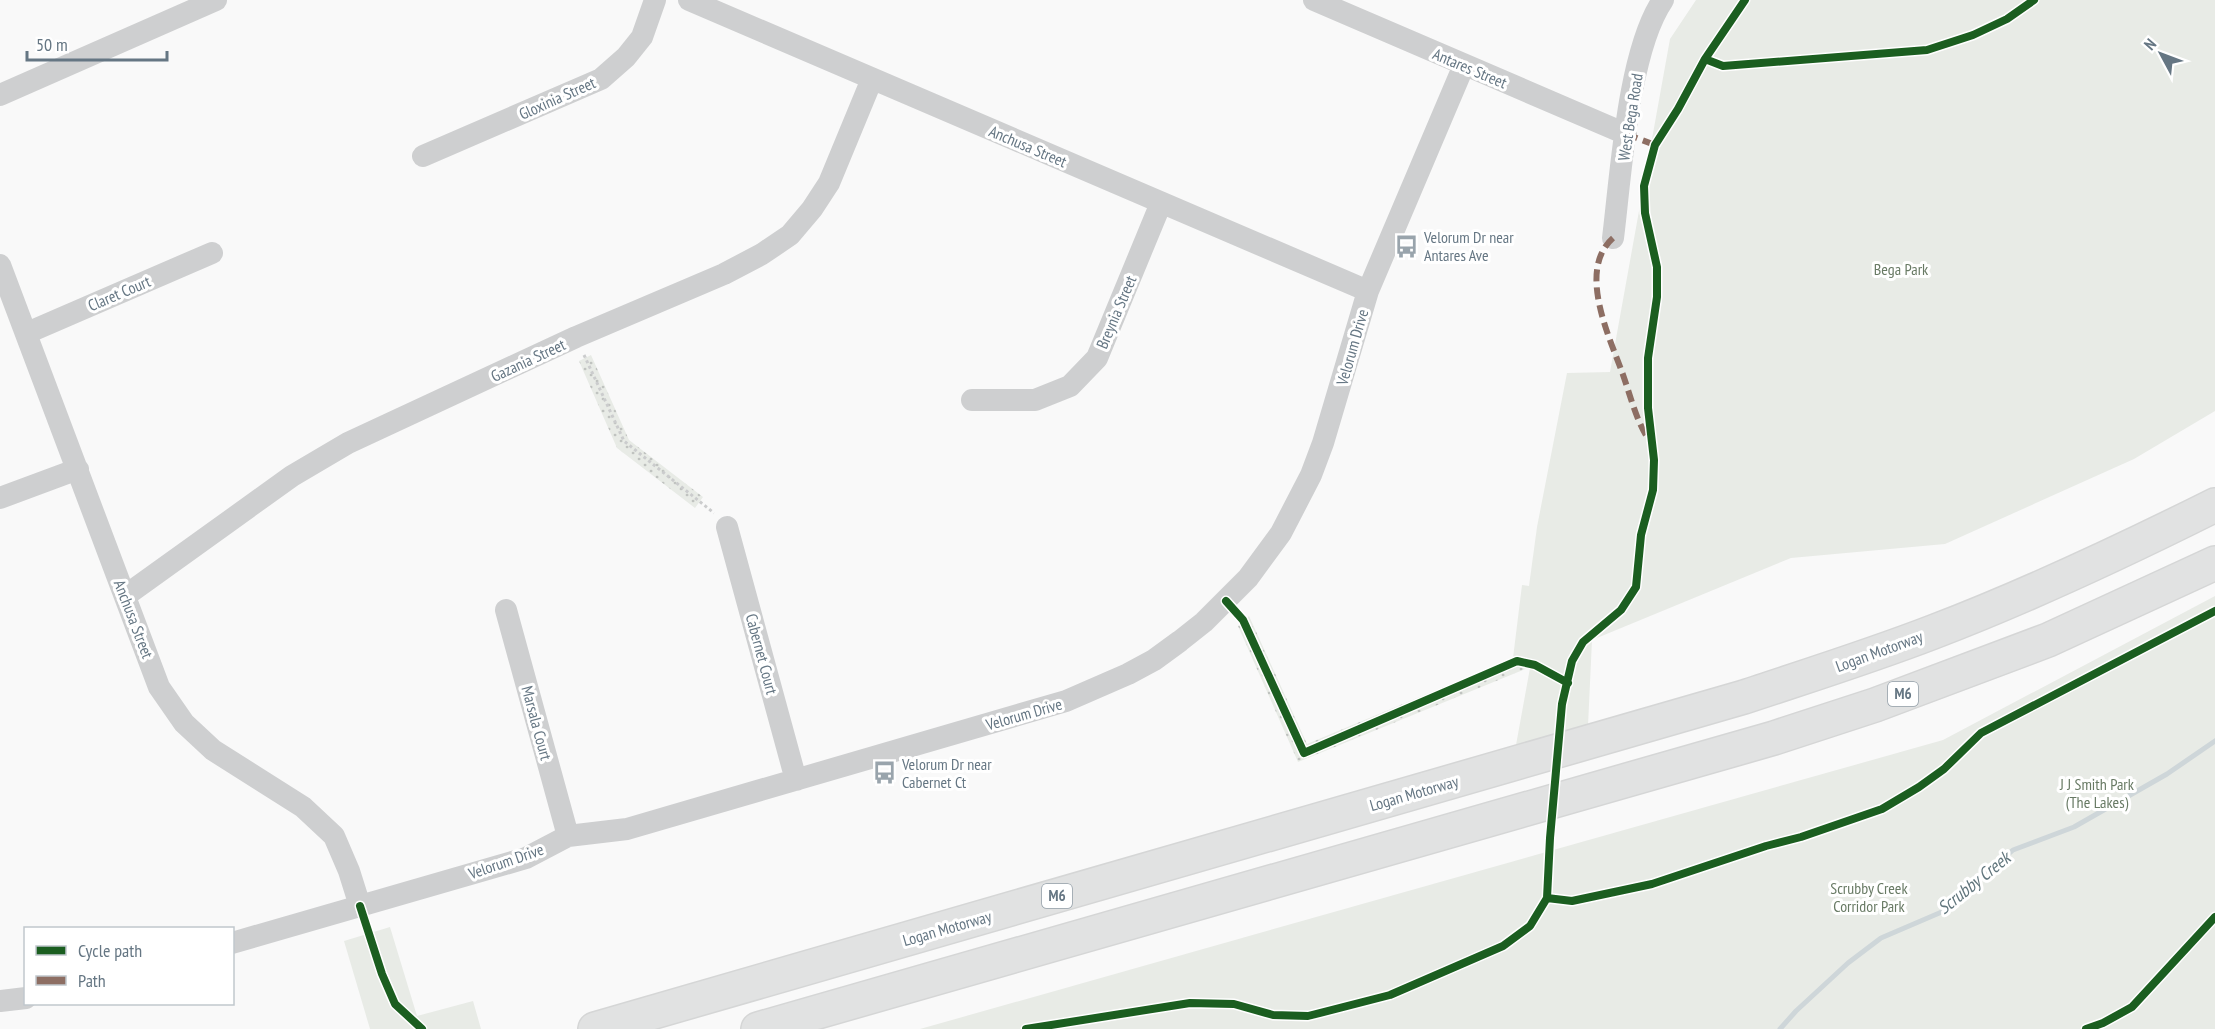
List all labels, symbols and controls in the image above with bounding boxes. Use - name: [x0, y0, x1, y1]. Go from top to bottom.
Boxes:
- scale bar: [27, 24, 166, 62]
- north arrow: [2131, 24, 2191, 84]
- text: 50 m: [36, 33, 68, 56]
- text: N: [2139, 34, 2160, 54]
- street label: Antares Street: [1430, 43, 1510, 93]
- street label: Gloxinia Street: [516, 72, 599, 124]
- street label: West Bega Road: [1613, 72, 1647, 162]
- street label: Anchusa Street: [986, 121, 1070, 172]
- place label: Velorum Dr near Antares Ave: [1423, 227, 1514, 265]
- bus stop icon: Velorum Dr near Antares Ave: [1393, 233, 1419, 259]
- park label: Bega Park: [1874, 259, 1929, 279]
- street label: Claret Court: [85, 271, 154, 315]
- street label: Breynia Street: [1092, 272, 1141, 352]
- street label: Velorum Drive: [1331, 307, 1372, 388]
- street label: Gazania Street: [488, 334, 569, 386]
- street label: Anchusa Street: [110, 577, 158, 662]
- street label: Cabernet Court: [742, 611, 783, 697]
- street label: Logan Motorway: [1833, 626, 1925, 676]
- road number: M6: [1888, 682, 1918, 706]
- street label: Marsala Court: [517, 684, 557, 763]
- street label: Velorum Drive: [983, 694, 1064, 735]
- place label: Velorum Dr near Cabernet Ct: [901, 754, 992, 792]
- bus stop icon: Velorum Dr near Cabernet Ct: [871, 760, 897, 786]
- street label: Logan Motorway: [1367, 771, 1461, 815]
- park label: J J Smith Park (The Lakes): [2059, 774, 2135, 812]
- street label: Velorum Drive: [465, 839, 546, 883]
- water label: Scrubby Creek: [1933, 845, 2016, 919]
- park label: Scrubby Creek Corridor Park: [1830, 878, 1908, 916]
- road number: M6: [1042, 884, 1072, 908]
- street label: Logan Motorway: [900, 906, 994, 950]
- legend: [24, 927, 234, 1005]
- text: Cycle path: [78, 939, 142, 962]
- text: Path: [78, 969, 106, 992]

